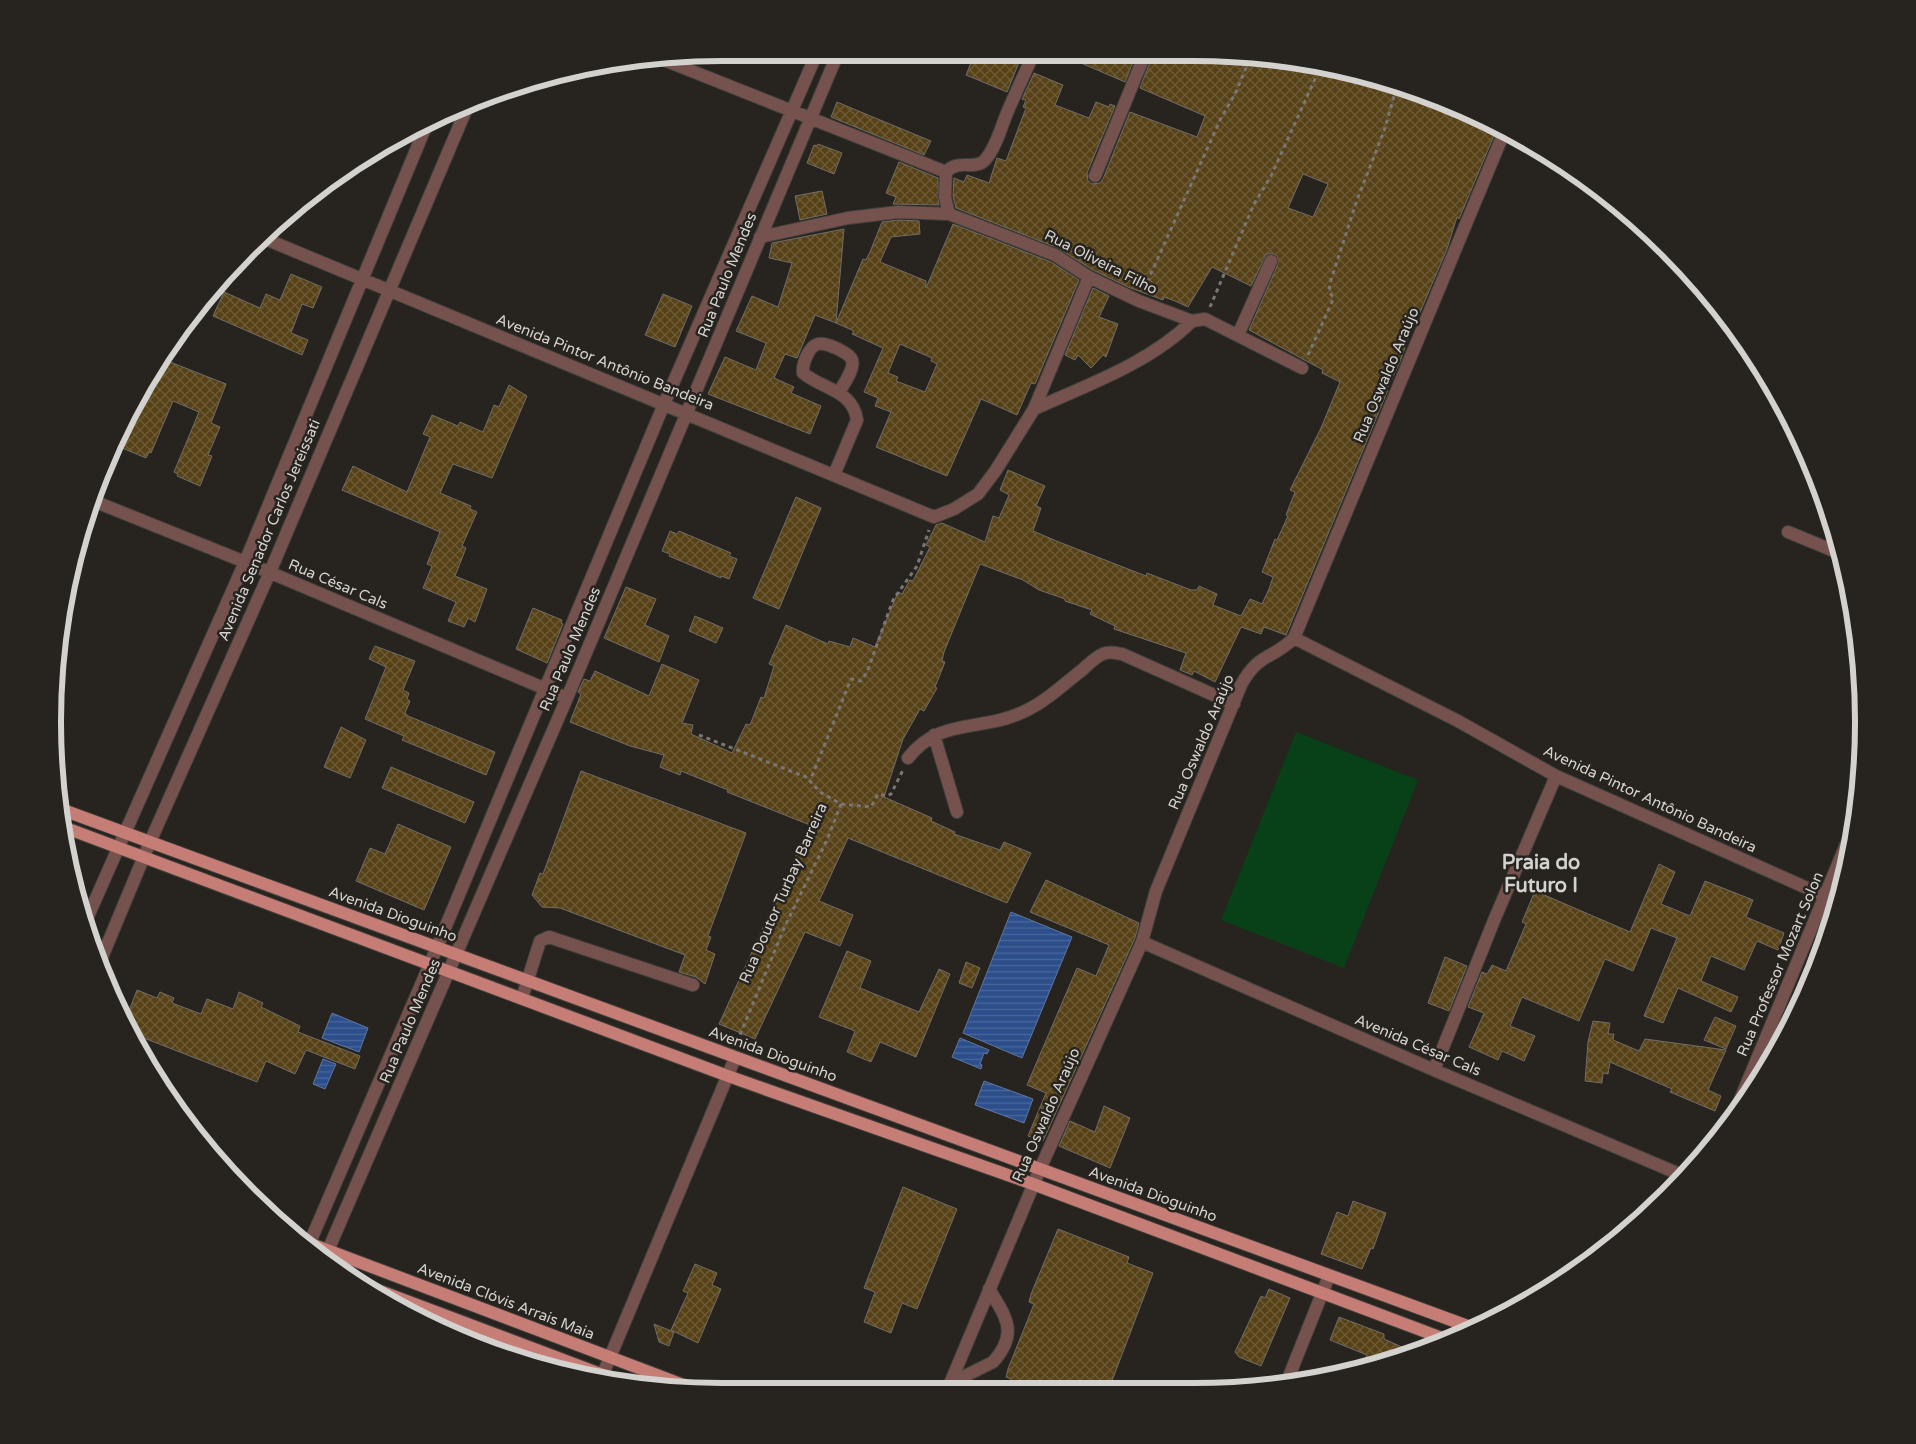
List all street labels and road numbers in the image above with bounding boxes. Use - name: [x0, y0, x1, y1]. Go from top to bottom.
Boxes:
- street label: Rua Paulo Mendes: [694, 210, 760, 340]
- street label: Rua Oliveira Filho: [1041, 226, 1161, 298]
- street label: Rua Oswaldo Araújo: [1349, 305, 1423, 445]
- street label: Avenida Pintor Antônio Bandeira: [494, 310, 716, 414]
- street label: Avenida Senador Carlos Jereissati: [214, 416, 324, 644]
- street label: Rua César Cals: [286, 555, 390, 613]
- street label: Rua Paulo Mendes: [536, 584, 604, 714]
- street label: Rua Oswaldo Araújo: [1164, 672, 1238, 812]
- street label: Avenida Pintor Antônio Bandeira: [1541, 742, 1759, 856]
- street label: Rua Doutor Turbay Barreira: [735, 800, 831, 986]
- street label: Rua Professor Mozart Solon: [1733, 869, 1827, 1059]
- street label: Avenida Dioguinho: [326, 882, 460, 946]
- street label: Rua Paulo Mendes: [376, 956, 444, 1086]
- street label: Avenida César Cals: [1352, 1010, 1484, 1080]
- street label: Avenida Dioguinho: [706, 1022, 840, 1086]
- street label: Rua Oswaldo Araújo: [1008, 1045, 1084, 1185]
- street label: Avenida Dioguinho: [1086, 1162, 1220, 1226]
- street label: Avenida Clóvis Arrais Maia: [415, 1259, 597, 1343]

